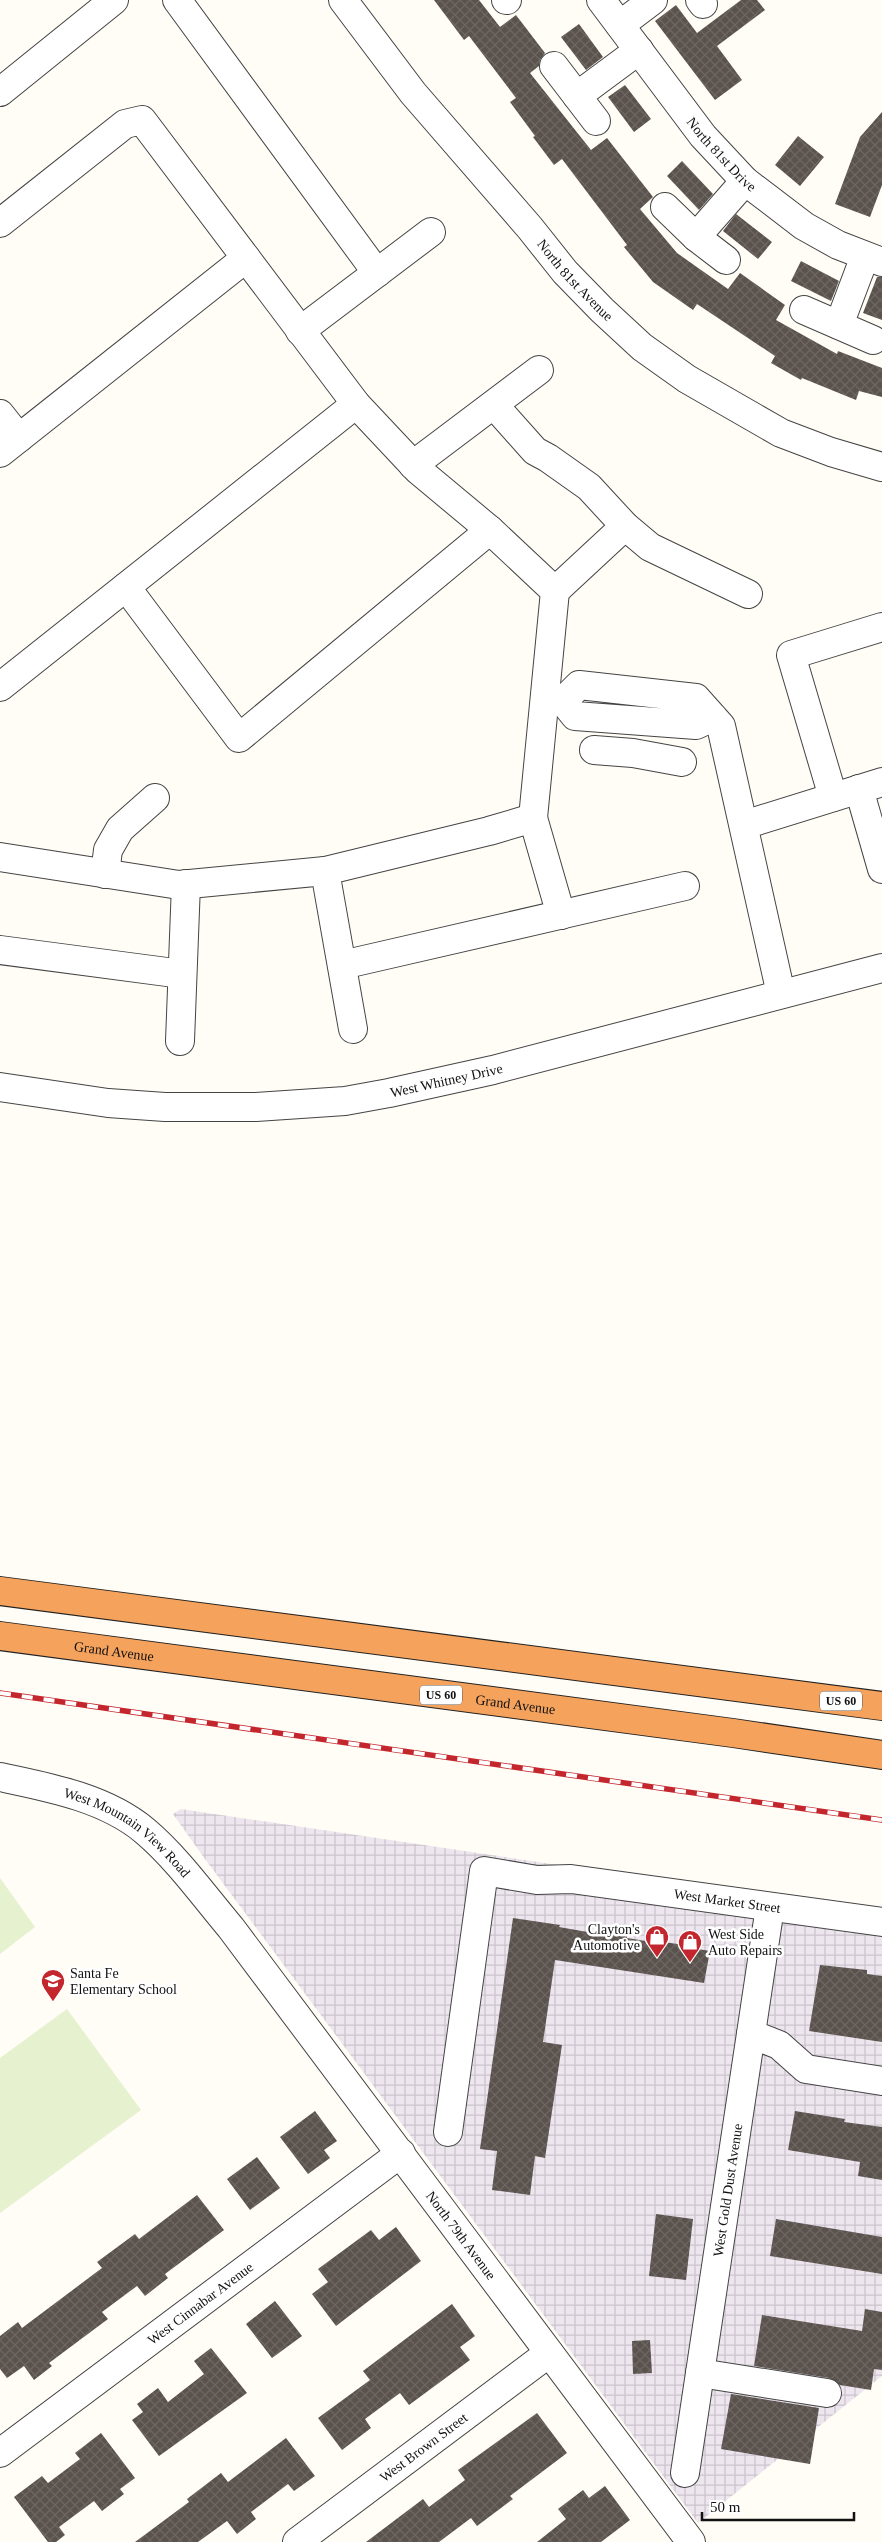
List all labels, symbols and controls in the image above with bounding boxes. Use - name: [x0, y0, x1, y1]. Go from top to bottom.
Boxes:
- street label: North 81st Drive: [684, 114, 759, 194]
- street label: North 81st Avenue: [534, 236, 616, 324]
- street label: West Whitney Drive: [389, 1060, 504, 1100]
- street label: Grand Avenue: [73, 1638, 155, 1664]
- road number: US 60: [420, 1686, 462, 1704]
- street label: Grand Avenue: [475, 1692, 556, 1717]
- road number: US 60: [820, 1692, 862, 1710]
- street label: West Mountain View Road: [62, 1785, 193, 1880]
- street label: West Market Street: [673, 1886, 782, 1915]
- place label: Clayton's Automotive: [573, 1922, 640, 1953]
- shop icon: Clayton's Automotive: [644, 1924, 670, 1958]
- place label: West Side Auto Repairs: [708, 1927, 782, 1958]
- shop icon: West Side Auto Repairs: [677, 1929, 703, 1963]
- place label: Santa Fe Elementary School: [70, 1966, 177, 1997]
- school or university icon: Santa Fe Elementary School: [40, 1968, 66, 2002]
- street label: West Gold Dust Avenue: [710, 2123, 745, 2258]
- street label: North 79th Avenue: [423, 2188, 499, 2282]
- street label: West Cinnabar Avenue: [145, 2259, 256, 2348]
- street label: West Brown Street: [377, 2409, 470, 2485]
- scale bar: [702, 2490, 854, 2522]
- text: 50 m: [710, 2499, 741, 2515]

